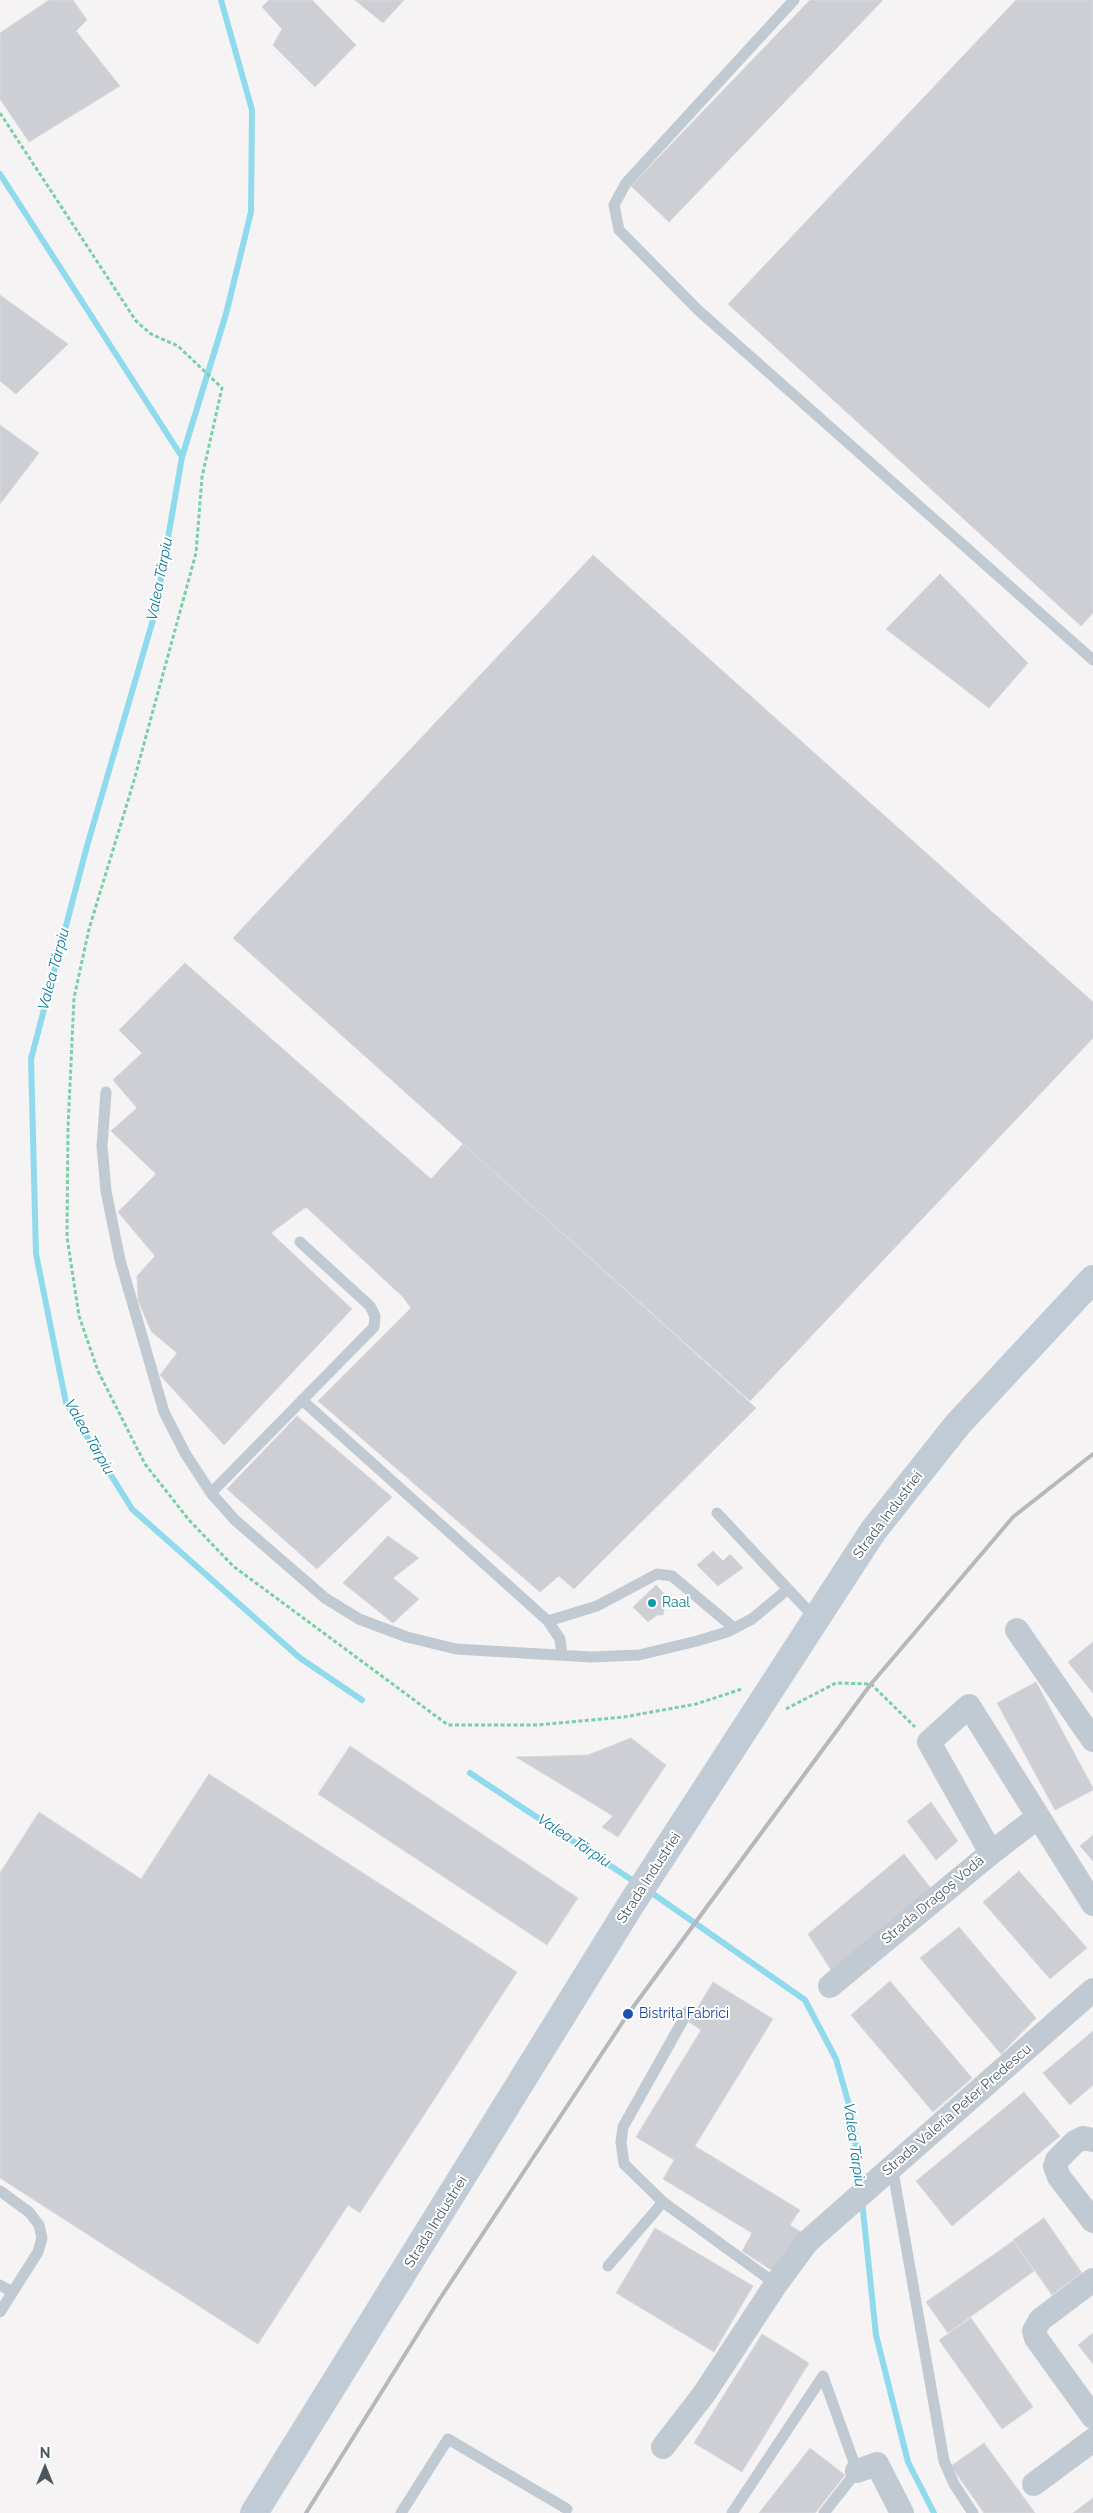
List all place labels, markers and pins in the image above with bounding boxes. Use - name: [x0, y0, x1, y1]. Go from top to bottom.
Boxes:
- place label: Raal: [662, 1595, 690, 1611]
- marker: Raal: [646, 1597, 658, 1609]
- place label: Bistrița Fabrici: [639, 2006, 729, 2022]
- marker: Bistrița Fabrici: [621, 2007, 635, 2021]

